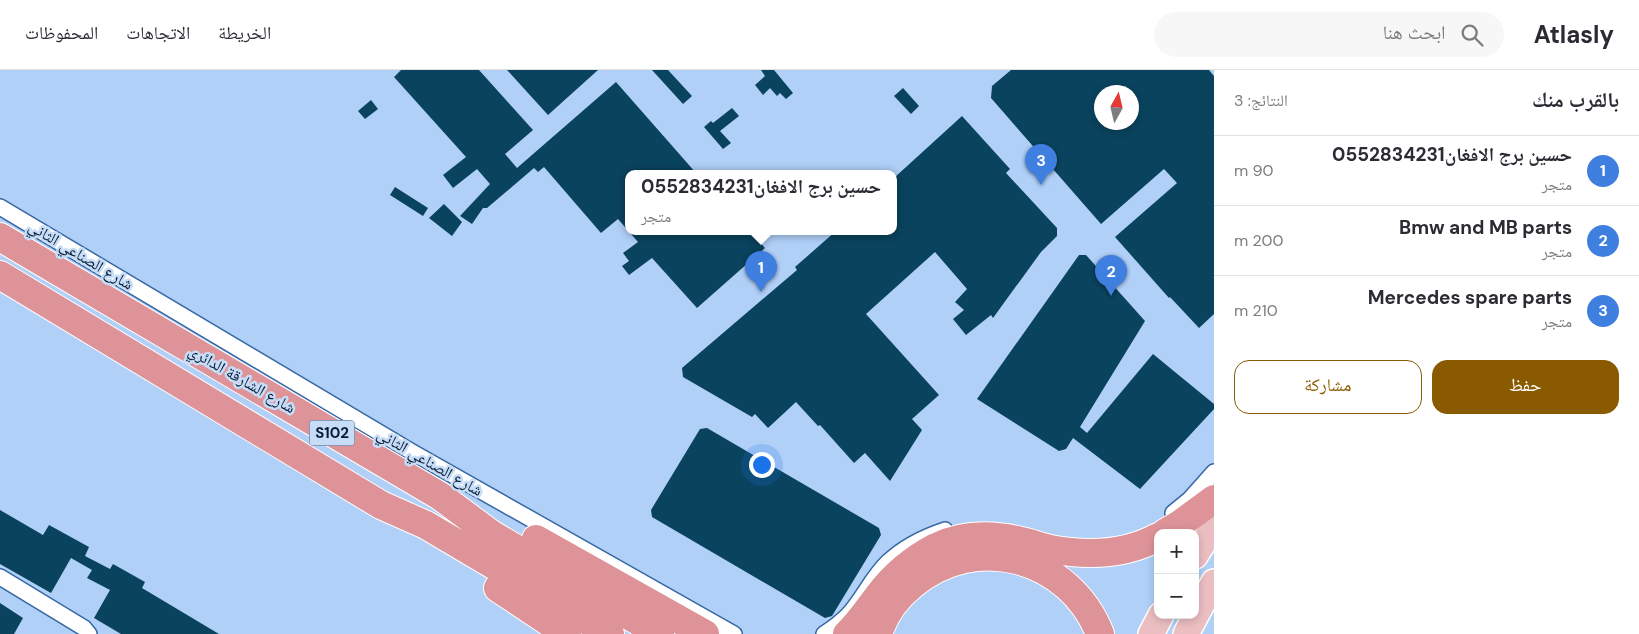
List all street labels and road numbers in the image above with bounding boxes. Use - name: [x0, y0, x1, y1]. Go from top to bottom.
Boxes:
- street label: شارع الصناعي الثاني: [24, 215, 137, 296]
- street label: شارع الشارقة الدائري: [184, 340, 299, 420]
- road number: S102: [310, 420, 354, 446]
- street label: شارع الصناعي الثاني: [372, 423, 487, 503]

